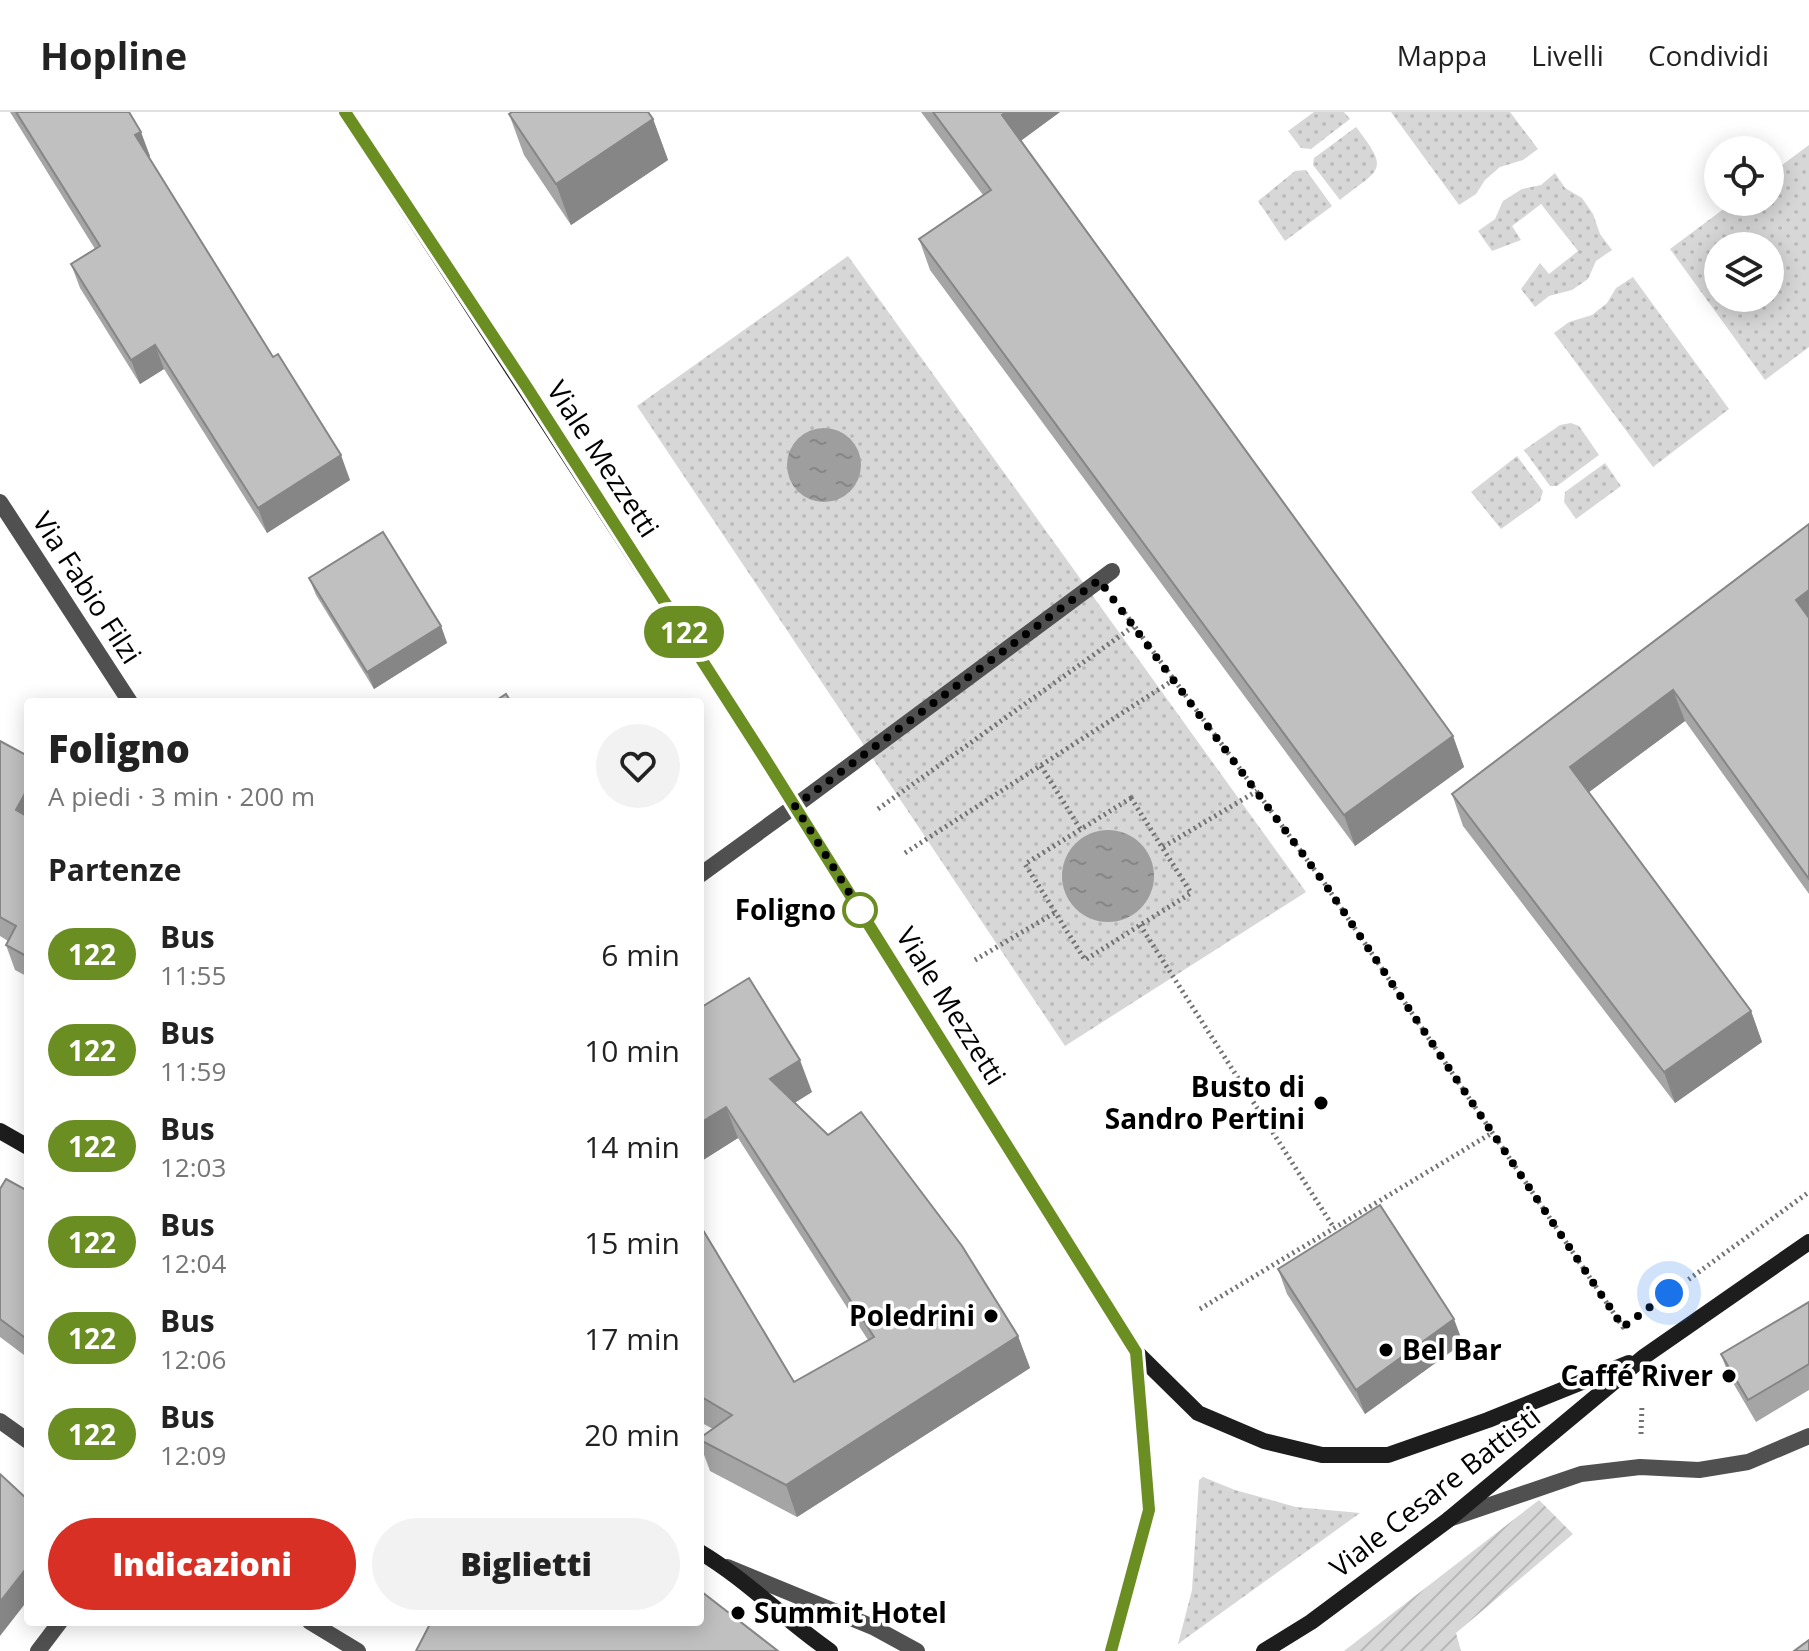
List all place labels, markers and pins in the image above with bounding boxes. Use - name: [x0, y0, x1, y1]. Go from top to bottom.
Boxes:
- place label: Foligno: [735, 890, 836, 928]
- marker: Foligno: [843, 893, 877, 927]
- place label: Busto di Sandro Pertini: [1105, 1067, 1305, 1137]
- marker: Busto di Sandro Pertini: [1312, 1094, 1330, 1112]
- place label: Poledrini: [849, 1296, 975, 1334]
- marker: Poledrini: [982, 1307, 1000, 1325]
- place label: Bel Bar: [1402, 1330, 1502, 1368]
- marker: Bel Bar: [1377, 1341, 1395, 1359]
- place label: Caffé River: [1561, 1356, 1713, 1394]
- marker: Caffé River: [1720, 1367, 1738, 1385]
- place label: Summit Hotel: [754, 1593, 947, 1631]
- marker: Summit Hotel: [729, 1604, 747, 1622]

